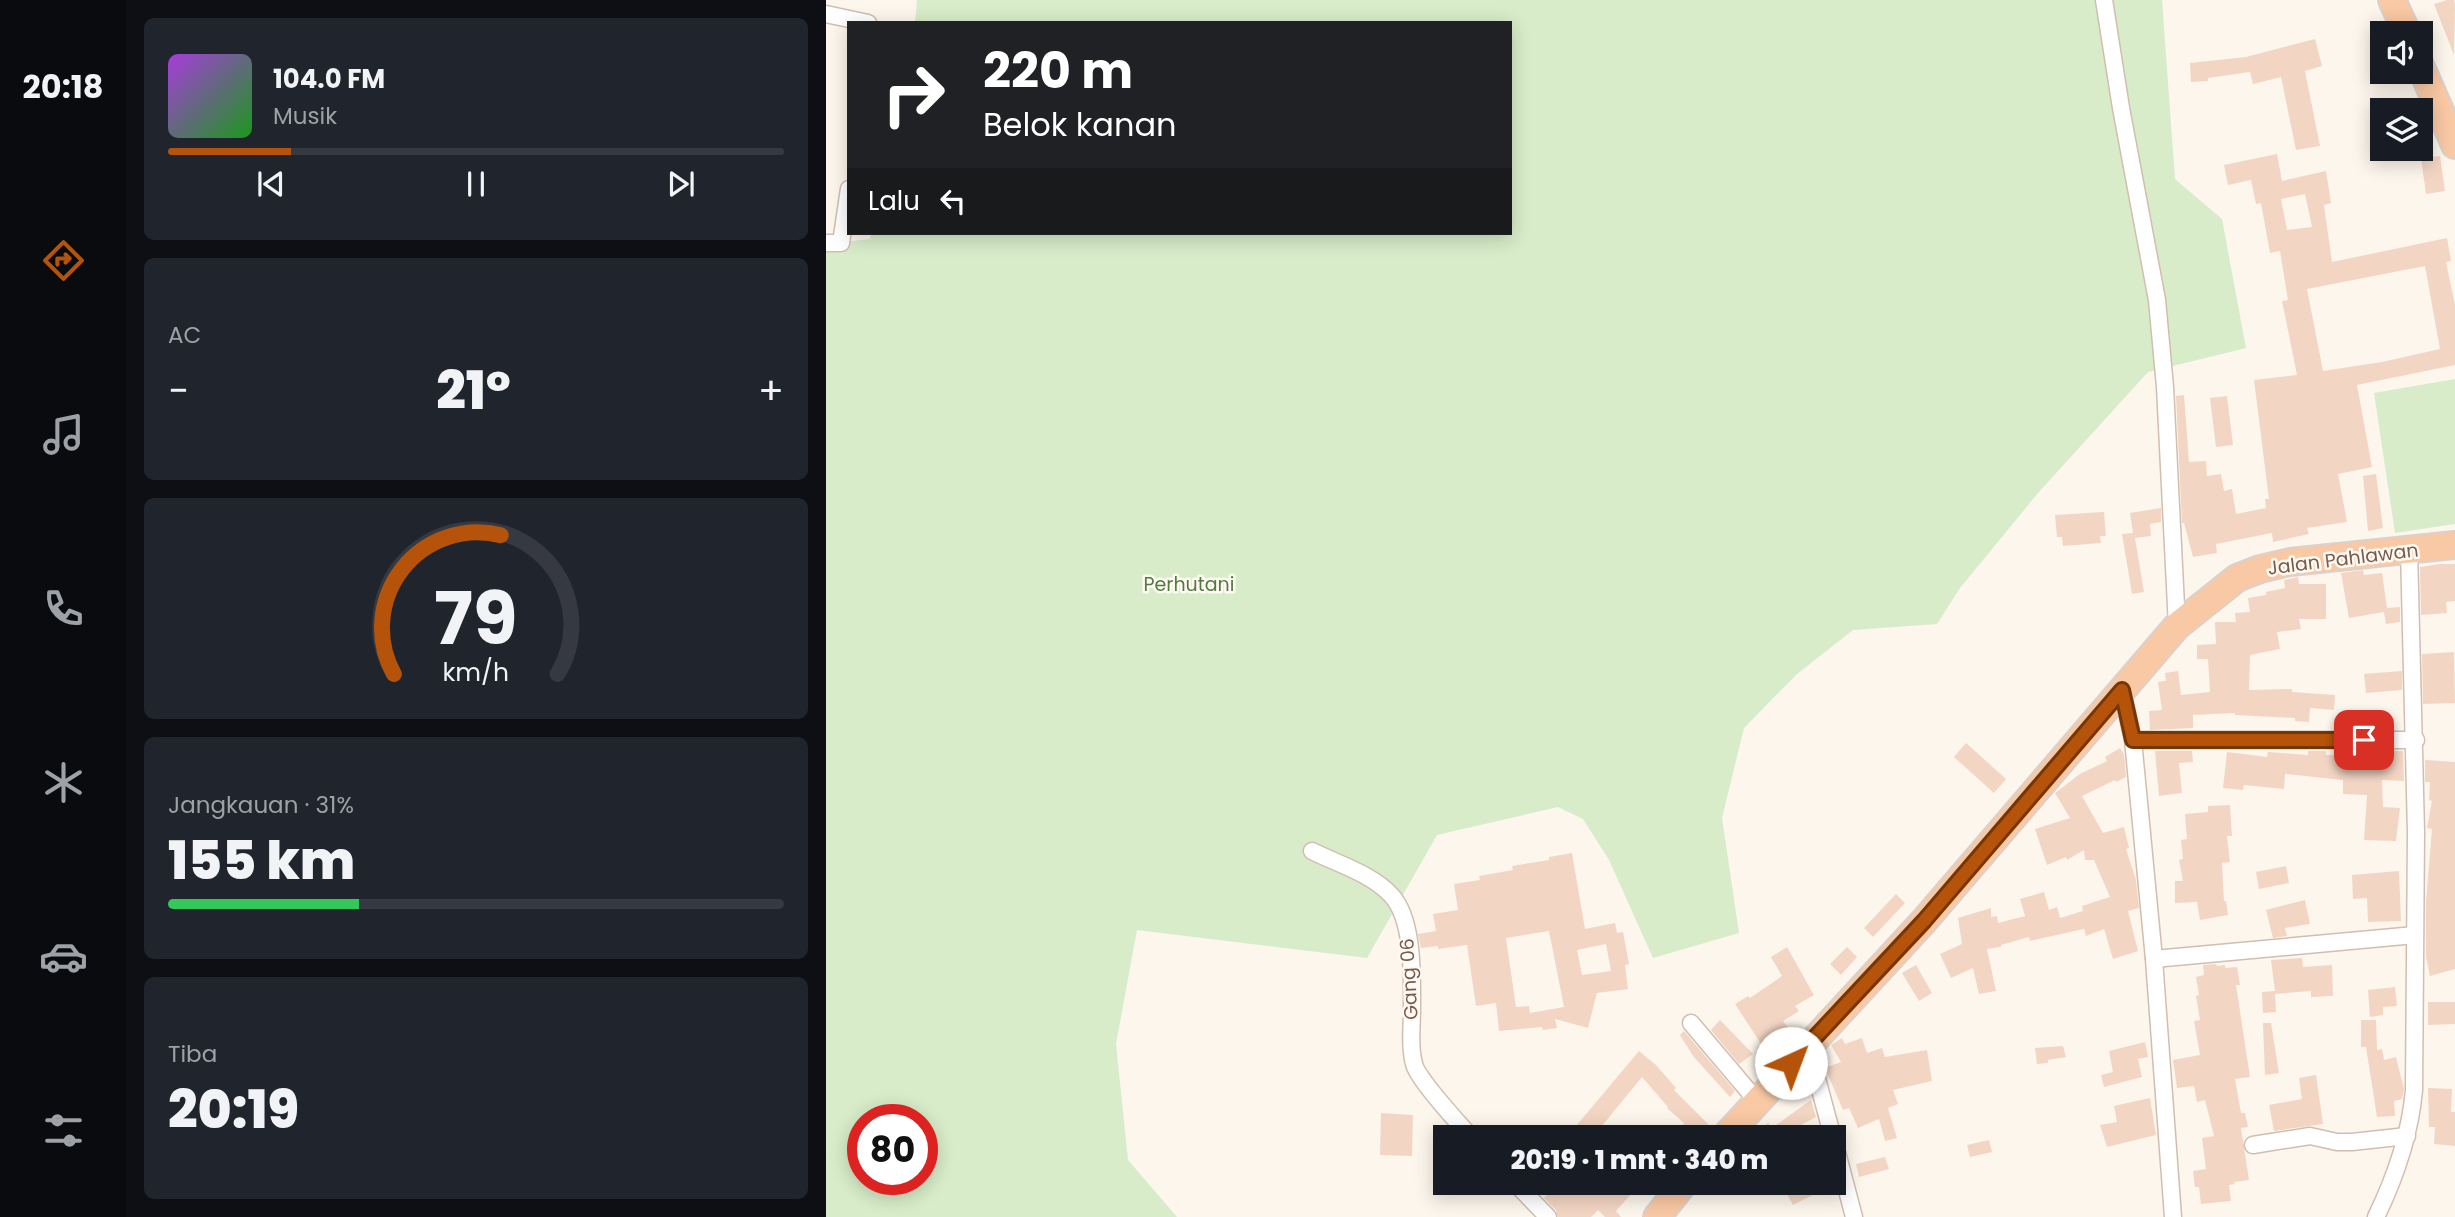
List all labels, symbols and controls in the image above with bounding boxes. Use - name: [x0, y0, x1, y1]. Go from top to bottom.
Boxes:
- map controls: [2370, 21, 2433, 161]
- button: sound: [2370, 21, 2433, 84]
- text: 220 m: [983, 37, 1133, 105]
- icon: right: [868, 49, 959, 140]
- text: 104.0 FM: [273, 61, 385, 97]
- text: 20:18: [23, 64, 104, 109]
- button: layers: [2370, 98, 2433, 161]
- text: Musik: [273, 100, 337, 132]
- text: Belok kanan: [983, 102, 1177, 147]
- icon: previous: [252, 165, 290, 203]
- icon: pause: [457, 165, 495, 203]
- icon: next: [662, 165, 700, 203]
- icon: left: [934, 182, 972, 220]
- text: Lalu: [868, 183, 920, 219]
- icon: directions: [39, 236, 88, 285]
- text: AC: [168, 319, 201, 351]
- text: 21°: [436, 354, 511, 427]
- text: −: [168, 364, 189, 417]
- text: +: [758, 364, 784, 417]
- icon: music: [39, 410, 88, 459]
- street label: Jalan Pahlawan: [2266, 536, 2420, 582]
- text: 79: [434, 569, 518, 670]
- park label: Perhutani: [1144, 571, 1234, 598]
- icon: phone: [39, 584, 88, 633]
- text: km/h: [443, 655, 509, 690]
- pin: [2334, 710, 2394, 770]
- icon: arrive: [2345, 721, 2383, 759]
- icon: climate: [39, 758, 88, 807]
- text: Jangkauan · 31%: [168, 789, 354, 821]
- text: 155 km: [168, 824, 355, 897]
- icon: car: [39, 932, 88, 981]
- street label: Gang 06: [1393, 937, 1425, 1021]
- position arrow: [1754, 1026, 1828, 1100]
- text: Tiba: [168, 1038, 217, 1070]
- text: 20:19: [168, 1073, 299, 1146]
- speed limit sign: 80: [847, 1104, 938, 1195]
- icon: filters: [39, 1106, 88, 1155]
- text: 20:19 · 1 mnt · 340 m: [1511, 1142, 1768, 1178]

